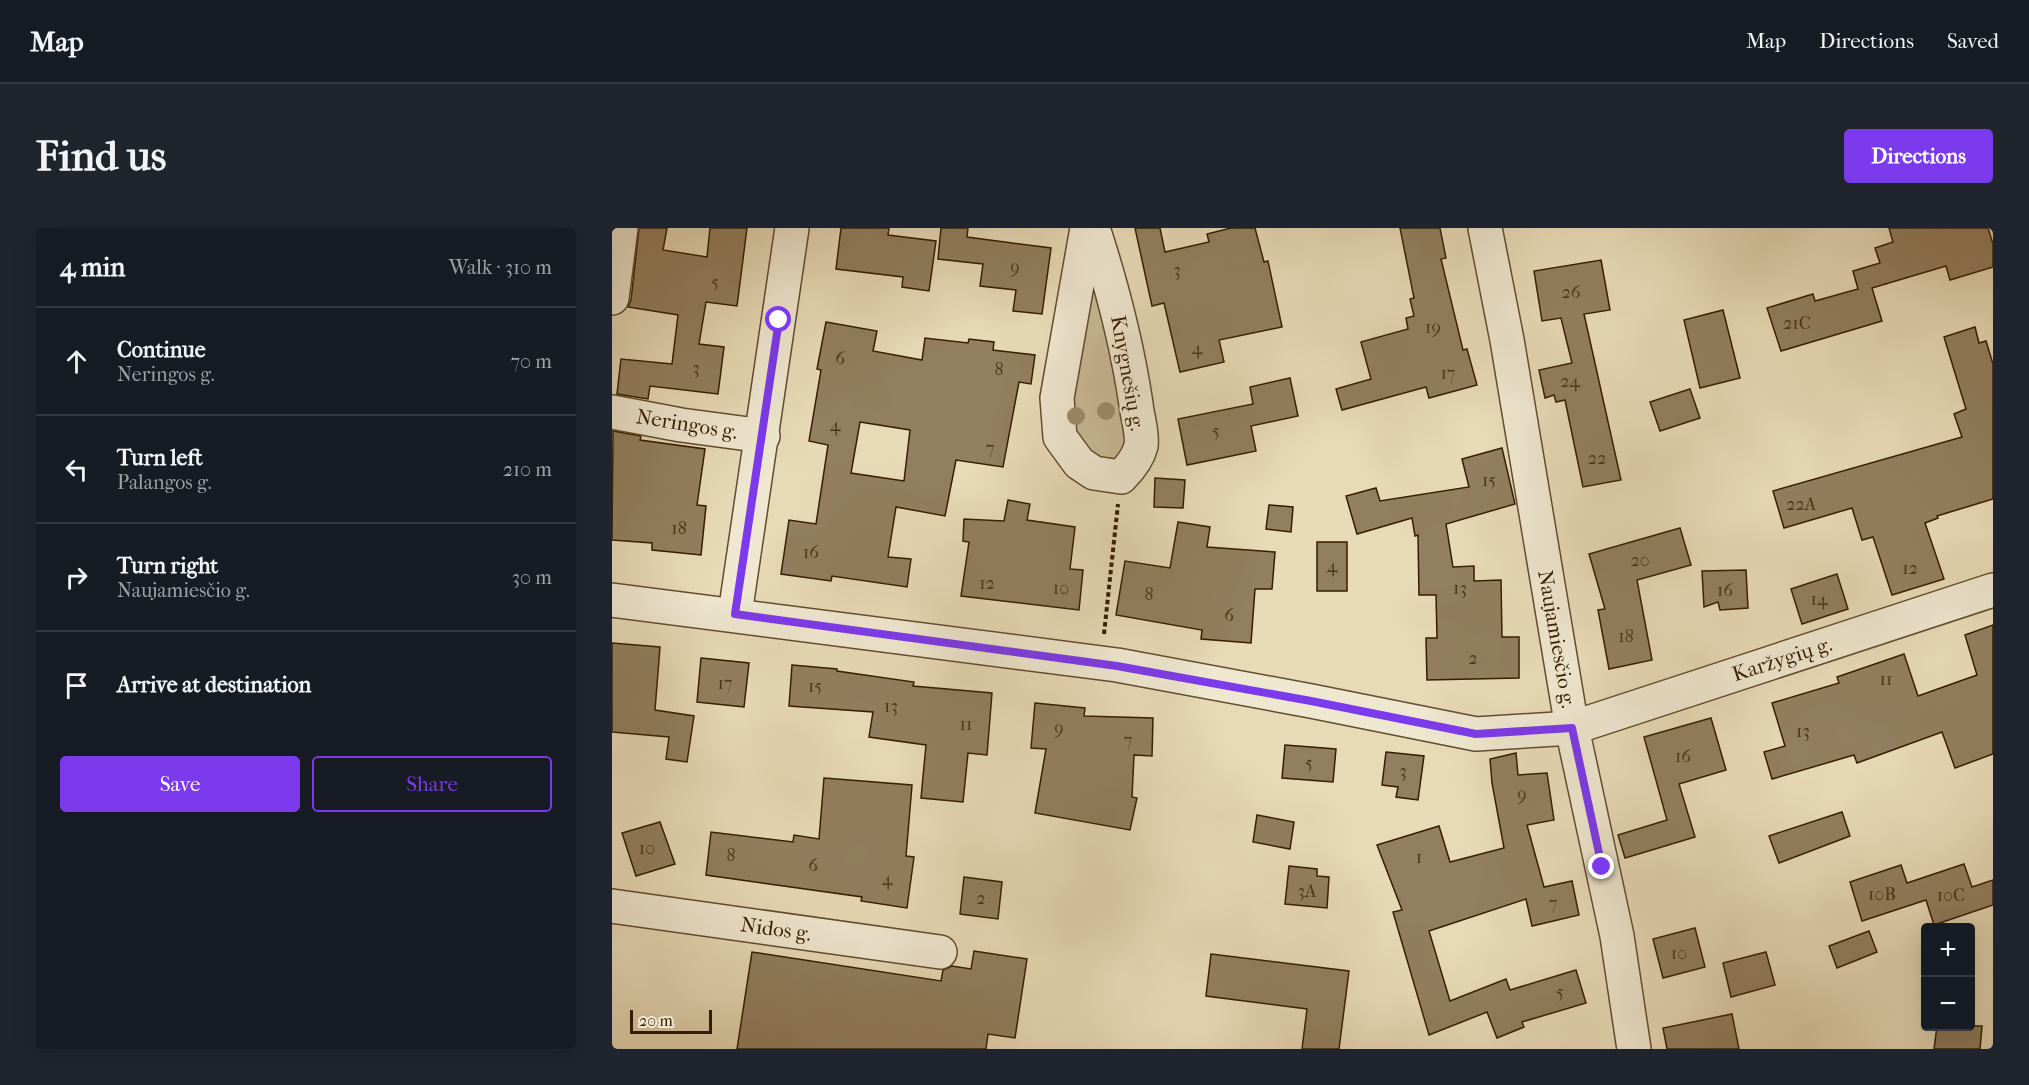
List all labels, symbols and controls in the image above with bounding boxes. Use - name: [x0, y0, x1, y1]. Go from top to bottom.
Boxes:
- text: Map: [30, 25, 84, 58]
- text: Map: [1746, 29, 1786, 53]
- text: Directions: [1819, 29, 1914, 53]
- text: Saved: [1947, 29, 1999, 53]
- button: Directions: [1844, 129, 1993, 183]
- text: Find us: [36, 132, 166, 181]
- text: 4 min: [60, 252, 125, 283]
- text: Walk · 310 m: [449, 256, 552, 279]
- house number: 9: [1010, 257, 1020, 278]
- house number: 3: [1173, 260, 1181, 281]
- house number: 5: [711, 272, 719, 293]
- house number: 26: [1561, 282, 1581, 303]
- route start: [765, 306, 791, 332]
- street label: Knygnešių g.: [1106, 313, 1150, 433]
- house number: 21C: [1783, 313, 1811, 334]
- house number: 19: [1425, 317, 1441, 338]
- text: Continue: [117, 337, 206, 363]
- house number: 4: [1192, 338, 1203, 359]
- icon: ahead: [60, 345, 93, 378]
- house number: 6: [835, 348, 845, 369]
- text: 70 m: [510, 350, 552, 373]
- house number: 3: [692, 358, 700, 379]
- house number: 8: [994, 359, 1004, 380]
- text: Neringos g.: [117, 363, 215, 386]
- house number: 17: [1440, 363, 1456, 384]
- house number: 24: [1560, 371, 1580, 392]
- street label: Neringos g.: [634, 404, 740, 444]
- house number: 4: [830, 415, 841, 436]
- house number: 5: [1212, 421, 1220, 442]
- house number: 7: [986, 438, 995, 459]
- text: Turn left: [117, 445, 203, 471]
- house number: 22: [1588, 448, 1606, 469]
- icon: left: [60, 453, 93, 486]
- text: 210 m: [503, 458, 552, 481]
- house number: 15: [1482, 470, 1496, 491]
- text: Palangos g.: [117, 471, 212, 494]
- house number: 22A: [1786, 494, 1816, 515]
- house number: 18: [671, 518, 687, 539]
- house number: 16: [803, 542, 819, 563]
- house number: 20: [1630, 550, 1650, 571]
- text: Turn right: [117, 553, 218, 579]
- house number: 4: [1327, 556, 1338, 577]
- house number: 12: [1902, 558, 1918, 579]
- icon: right: [60, 561, 93, 594]
- text: 30 m: [512, 566, 552, 589]
- street label: Naujamiesčio g.: [1533, 568, 1581, 710]
- house number: 12: [979, 573, 995, 594]
- house number: 10: [1053, 578, 1069, 599]
- house number: 13: [1453, 578, 1467, 599]
- text: Naujamiesčio g.: [117, 579, 250, 602]
- house number: 16: [1717, 580, 1733, 601]
- house number: 8: [1144, 584, 1154, 605]
- house number: 14: [1810, 589, 1828, 610]
- house number: 6: [1224, 605, 1234, 626]
- house number: 18: [1618, 626, 1634, 647]
- street label: Karžygių g.: [1729, 632, 1835, 686]
- house number: 2: [1468, 648, 1478, 669]
- icon: arrive: [60, 669, 93, 702]
- house number: 11: [1880, 669, 1892, 690]
- text: Arrive at destination: [117, 672, 311, 698]
- house number: 17: [717, 673, 733, 694]
- house number: 15: [808, 676, 822, 697]
- house number: 13: [884, 696, 898, 717]
- house number: 11: [960, 714, 972, 735]
- house number: 9: [1054, 718, 1064, 739]
- house number: 13: [1796, 721, 1810, 742]
- house number: 7: [1124, 730, 1133, 751]
- house number: 16: [1675, 746, 1691, 767]
- house number: 5: [1305, 753, 1313, 774]
- button: Save: [60, 756, 300, 812]
- button: Share: [312, 756, 552, 812]
- house number: 3: [1399, 761, 1407, 782]
- house number: 9: [1517, 784, 1527, 805]
- house number: 10: [639, 838, 655, 859]
- house number: 8: [726, 845, 736, 866]
- house number: 1: [1416, 847, 1422, 868]
- route end: [1588, 853, 1614, 879]
- house number: 6: [808, 855, 818, 876]
- house number: 4: [882, 869, 893, 890]
- house number: 3A: [1297, 881, 1317, 902]
- house number: 10B: [1868, 884, 1896, 905]
- house number: 10C: [1937, 885, 1965, 906]
- house number: 2: [976, 888, 986, 909]
- house number: 7: [1549, 893, 1558, 914]
- street label: Nidos g.: [739, 912, 813, 946]
- map controls: [1921, 923, 1975, 1031]
- button: +: [1921, 923, 1975, 977]
- house number: 10: [1671, 943, 1687, 964]
- button: −: [1921, 977, 1975, 1031]
- house number: 5: [1556, 982, 1564, 1003]
- scale bar: [630, 1007, 712, 1034]
- text: 20 m: [639, 1011, 673, 1030]

